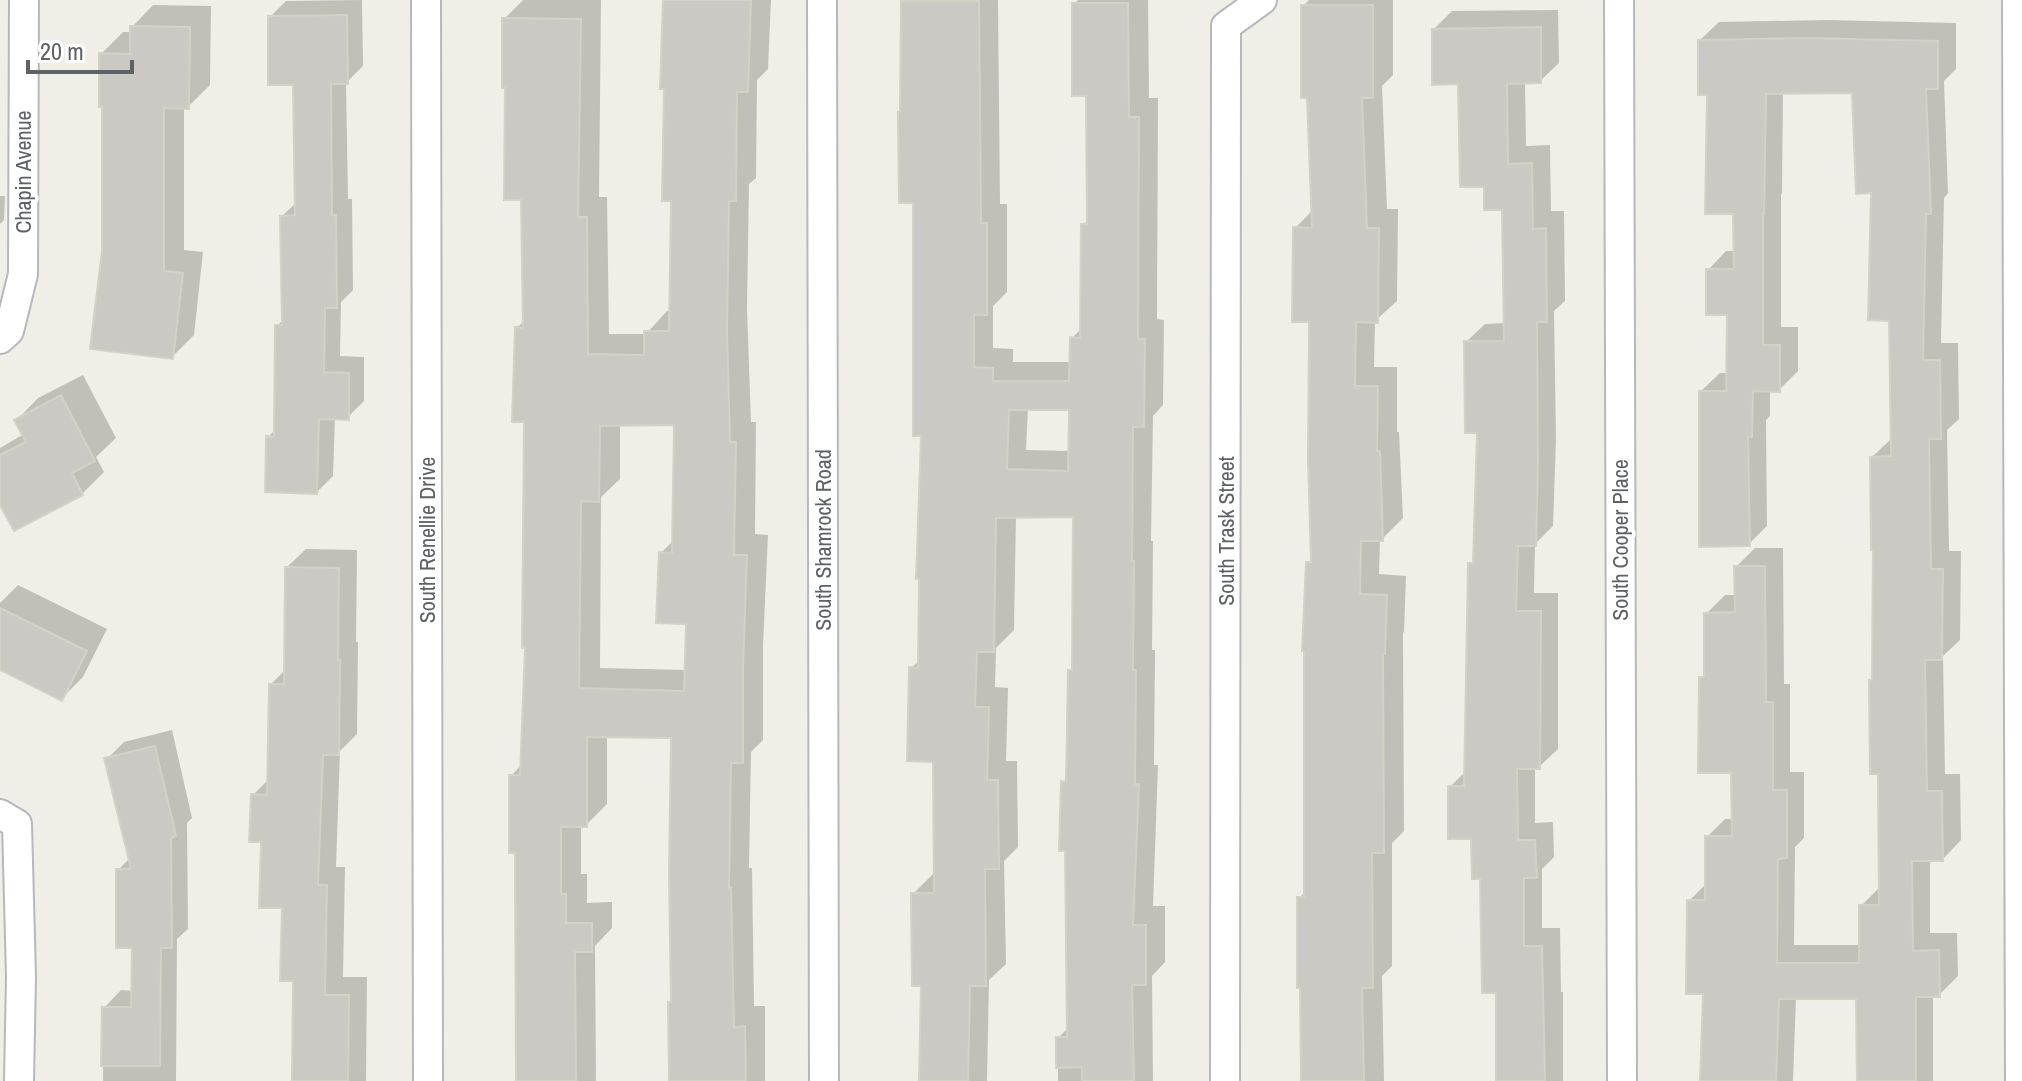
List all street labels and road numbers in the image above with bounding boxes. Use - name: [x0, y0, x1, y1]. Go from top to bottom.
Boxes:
- street label: Chapin Avenue: [8, 110, 38, 234]
- street label: South Shamrock Road: [808, 449, 838, 631]
- street label: South Trask Street: [1211, 456, 1241, 606]
- street label: South Renellie Drive: [412, 457, 442, 623]
- street label: South Cooper Place: [1605, 459, 1635, 621]

